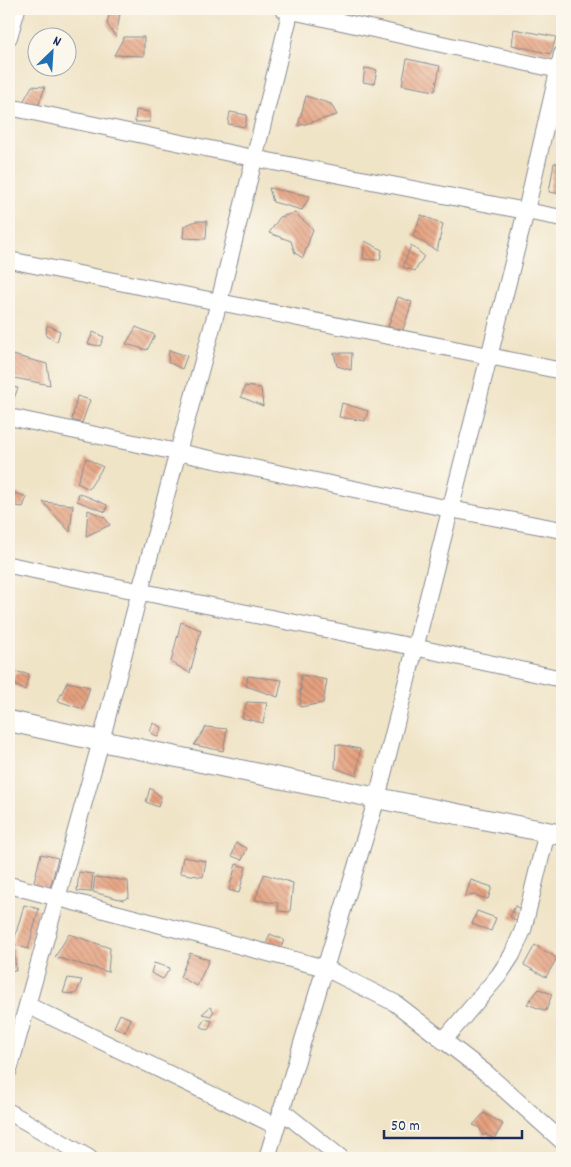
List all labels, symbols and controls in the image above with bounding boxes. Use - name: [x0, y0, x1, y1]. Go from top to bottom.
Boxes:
- north arrow: [28, 28, 78, 78]
- text: N: [49, 32, 64, 53]
- scale bar: [384, 1107, 521, 1139]
- text: 50 m: [391, 1116, 420, 1138]

